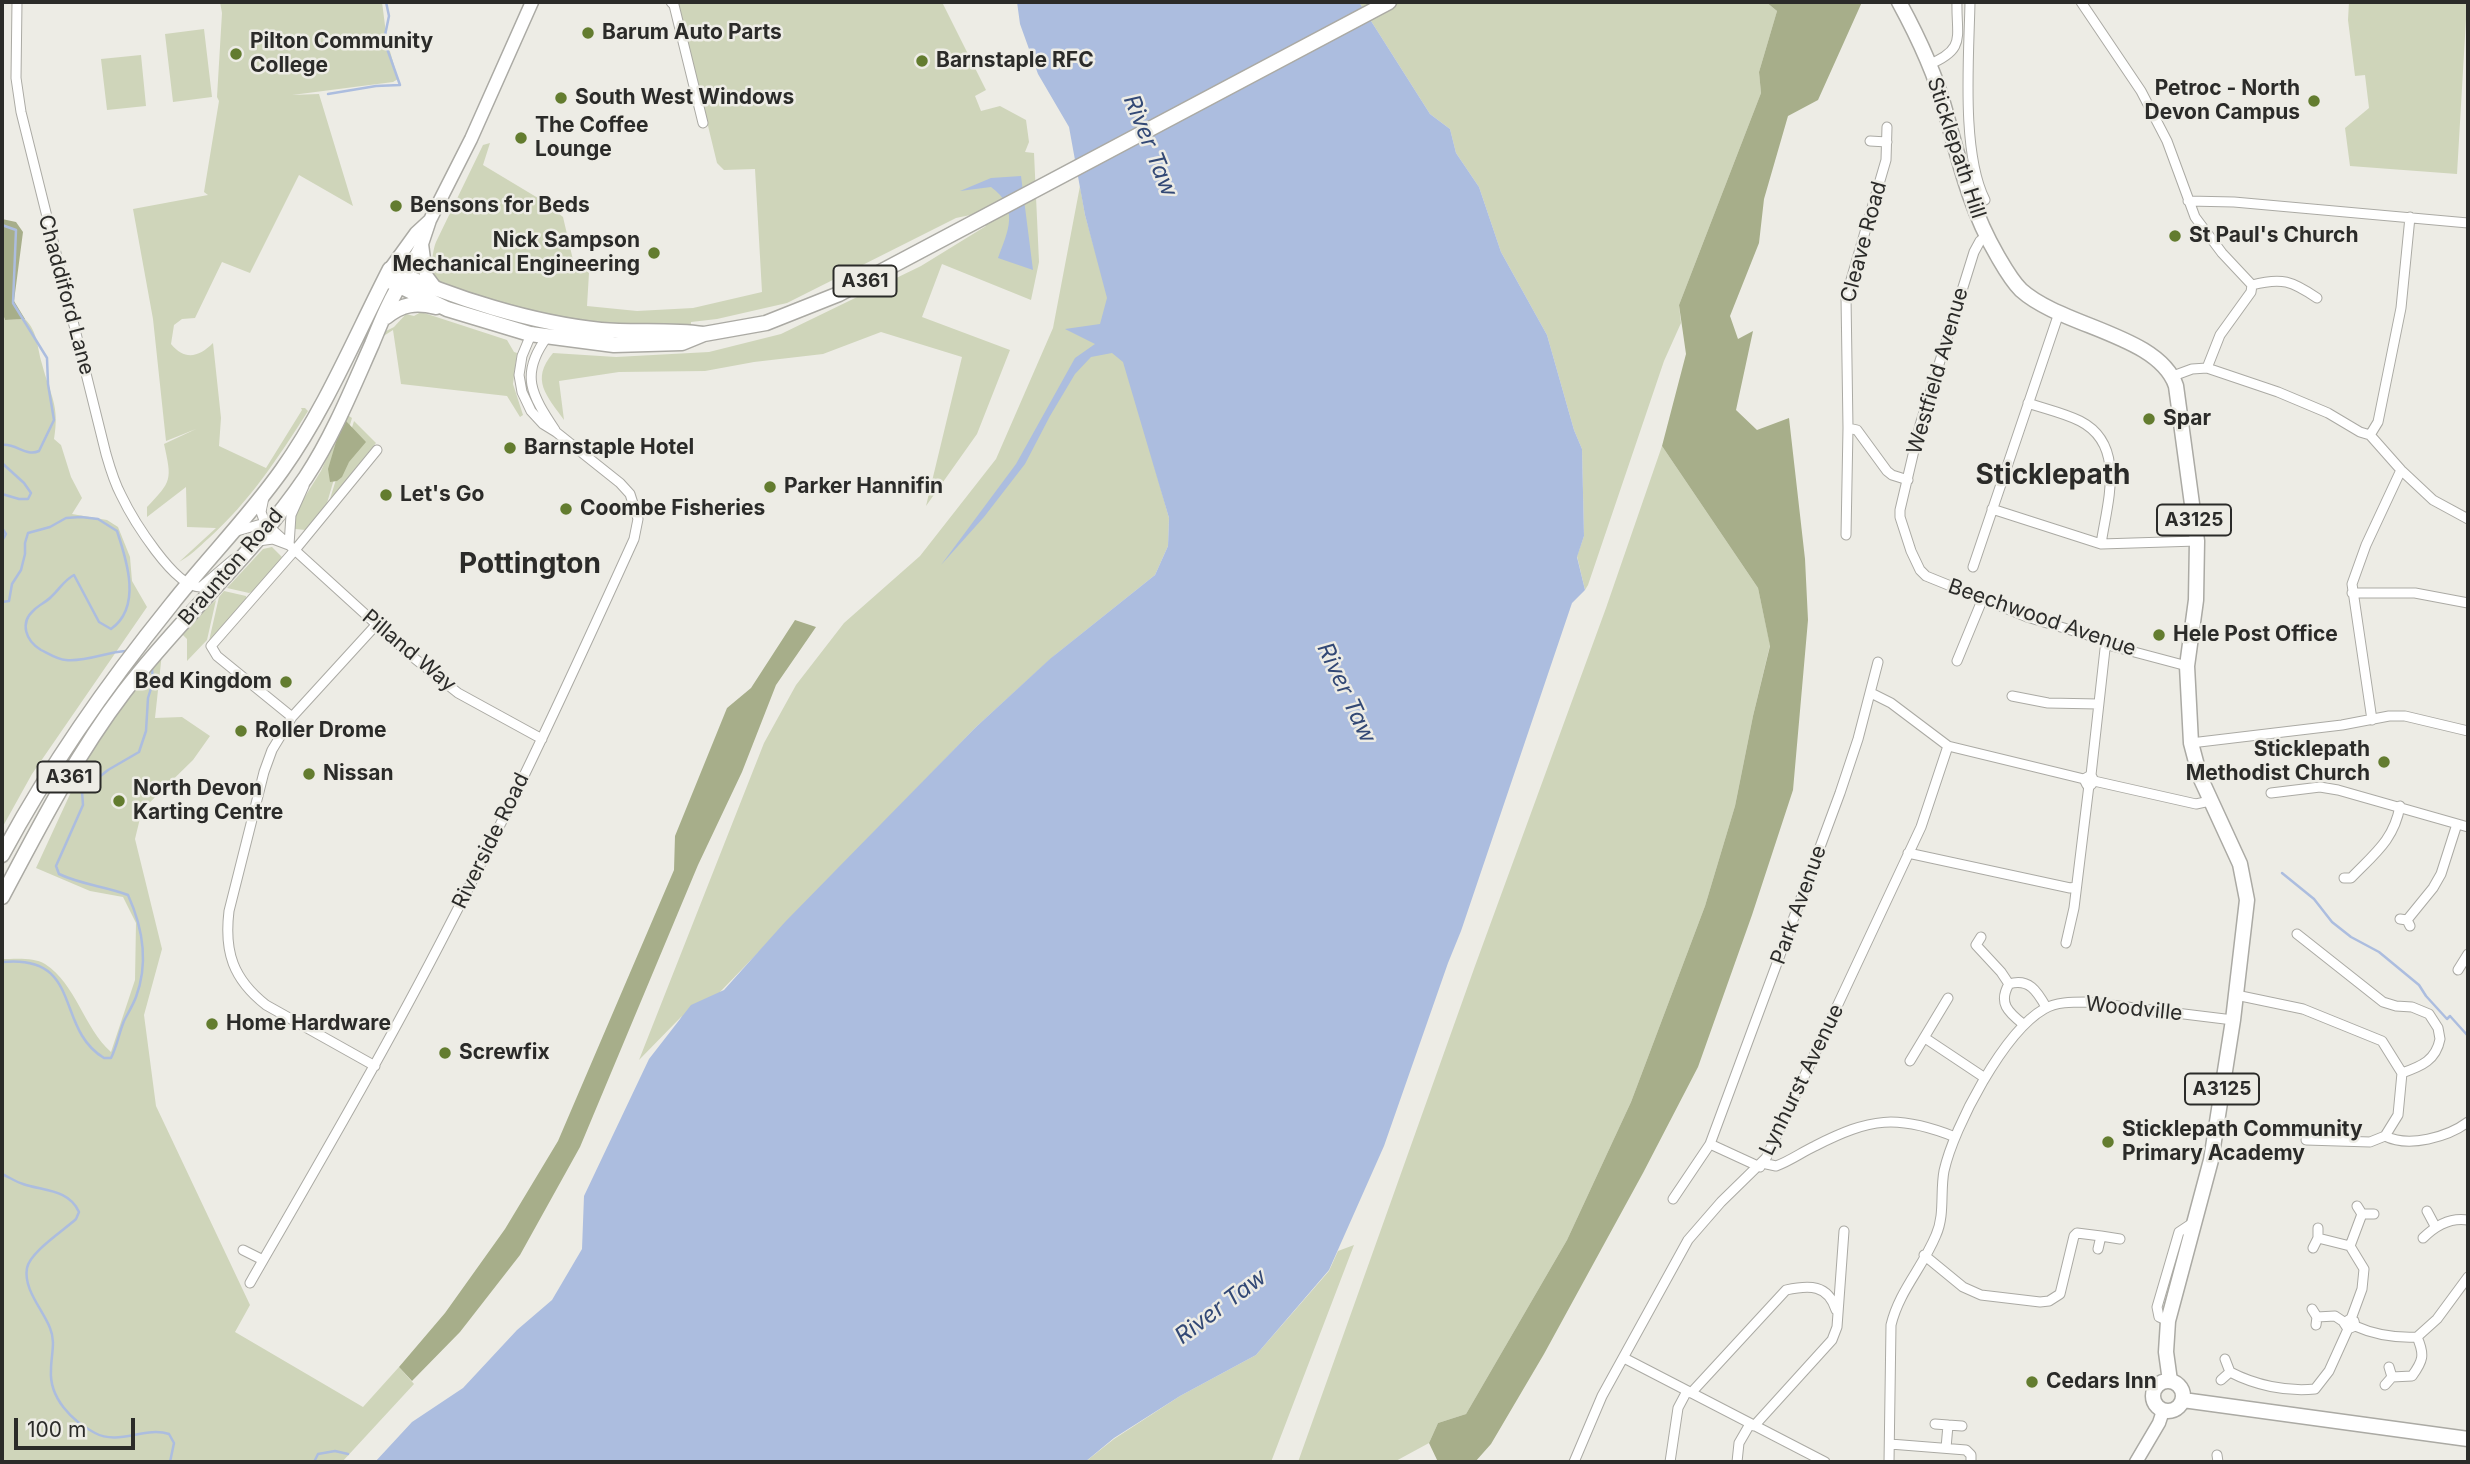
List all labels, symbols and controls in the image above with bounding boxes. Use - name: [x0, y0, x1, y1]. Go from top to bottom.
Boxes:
- place label: Barum Auto Parts: [602, 20, 782, 46]
- marker: Barum Auto Parts: [580, 25, 596, 41]
- place label: Pilton Community College: [250, 29, 433, 79]
- marker: Pilton Community College: [228, 46, 244, 62]
- place label: Barnstaple RFC: [936, 48, 1094, 74]
- marker: Barnstaple RFC: [914, 53, 930, 69]
- street label: Sticklepath Hill: [1921, 74, 1991, 222]
- place label: Petroc - North Devon Campus: [2145, 76, 2300, 126]
- place label: South West Windows: [575, 85, 794, 111]
- marker: South West Windows: [553, 90, 569, 106]
- water label: River Taw: [1117, 91, 1183, 201]
- marker: Petroc - North Devon Campus: [2306, 93, 2322, 109]
- place label: The Coffee Lounge: [535, 113, 648, 163]
- marker: The Coffee Lounge: [513, 130, 529, 146]
- street label: Cleave Road: [1836, 179, 1892, 305]
- place label: Bensons for Beds: [410, 193, 590, 219]
- marker: Bensons for Beds: [388, 198, 404, 214]
- street label: Chaddiford Lane: [33, 212, 99, 378]
- place label: St Paul's Church: [2189, 223, 2359, 249]
- place label: Nick Sampson Mechanical Engineering: [393, 228, 640, 278]
- marker: St Paul's Church: [2167, 228, 2183, 244]
- marker: Nick Sampson Mechanical Engineering: [646, 245, 662, 261]
- road number: A361: [834, 266, 896, 296]
- street label: Westfield Avenue: [1902, 285, 1974, 457]
- place label: Spar: [2163, 406, 2211, 432]
- marker: Spar: [2141, 411, 2157, 427]
- place label: Barnstaple Hotel: [524, 435, 694, 461]
- marker: Barnstaple Hotel: [502, 440, 518, 456]
- district label: Sticklepath: [1975, 459, 2131, 493]
- place label: Parker Hannifin: [784, 474, 943, 500]
- marker: Parker Hannifin: [762, 479, 778, 495]
- place label: Let's Go: [400, 482, 484, 508]
- marker: Let's Go: [378, 487, 394, 503]
- place label: Coombe Fisheries: [580, 496, 765, 522]
- marker: Coombe Fisheries: [558, 501, 574, 517]
- street label: Braunton Road: [173, 503, 289, 631]
- road number: A3125: [2157, 505, 2231, 536]
- district label: Pottington: [459, 548, 601, 582]
- street label: Beechwood Avenue: [1945, 574, 2139, 662]
- street label: Pilland Way: [357, 605, 461, 697]
- place label: Hele Post Office: [2173, 622, 2338, 648]
- marker: Hele Post Office: [2151, 627, 2167, 643]
- water label: River Taw: [1311, 639, 1381, 747]
- place label: Bed Kingdom: [135, 669, 272, 695]
- marker: Bed Kingdom: [278, 674, 294, 690]
- place label: Roller Drome: [255, 718, 387, 744]
- marker: Roller Drome: [233, 723, 249, 739]
- place label: Sticklepath Methodist Church: [2186, 737, 2370, 787]
- marker: Sticklepath Methodist Church: [2376, 754, 2392, 770]
- place label: Nissan: [323, 761, 393, 787]
- road number: A361: [38, 762, 100, 792]
- marker: Nissan: [301, 766, 317, 782]
- street label: Riverside Road: [447, 769, 535, 913]
- place label: North Devon Karting Centre: [133, 776, 283, 826]
- marker: North Devon Karting Centre: [111, 793, 127, 809]
- street label: Park Avenue: [1766, 842, 1832, 968]
- street label: Woodville: [2084, 991, 2184, 1027]
- street label: Lynhurst Avenue: [1755, 1000, 1849, 1160]
- place label: Home Hardware: [226, 1011, 391, 1037]
- marker: Home Hardware: [204, 1016, 220, 1032]
- place label: Screwfix: [459, 1040, 550, 1066]
- marker: Screwfix: [437, 1045, 453, 1061]
- road number: A3125: [2185, 1074, 2259, 1105]
- place label: Sticklepath Community Primary Academy: [2122, 1117, 2363, 1167]
- marker: Sticklepath Community Primary Academy: [2100, 1134, 2116, 1150]
- water label: River Taw: [1170, 1264, 1272, 1350]
- place label: Cedars Inn: [2046, 1369, 2157, 1395]
- marker: Cedars Inn: [2024, 1374, 2040, 1390]
- scale bar: [18, 1404, 138, 1448]
- text: 100 m: [27, 1417, 86, 1442]

